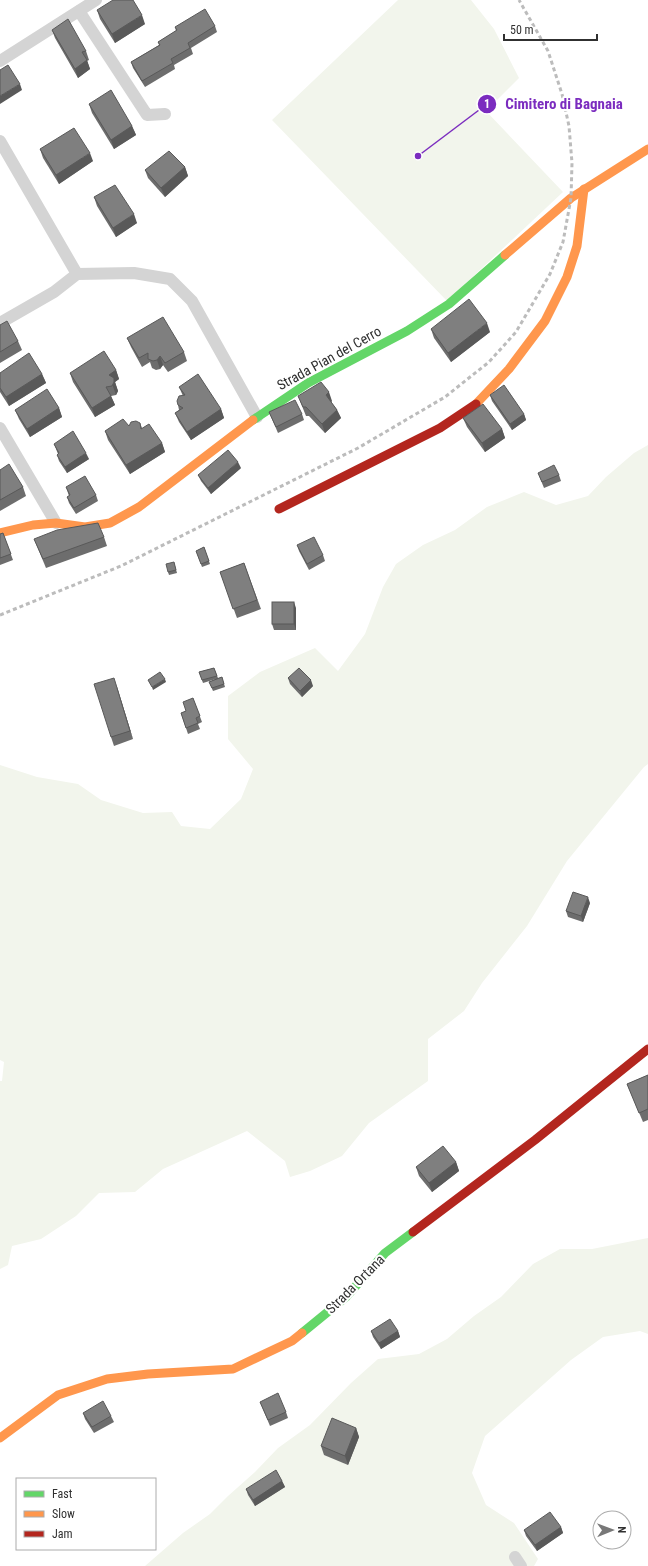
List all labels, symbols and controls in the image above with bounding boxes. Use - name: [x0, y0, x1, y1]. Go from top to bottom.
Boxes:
- scale bar: [504, 16, 597, 42]
- text: 50 m: [510, 23, 534, 37]
- callout: Cimitero di Bagnaia: [477, 90, 631, 117]
- text: Cimitero di Bagnaia: [505, 95, 623, 113]
- text: 1: [484, 97, 490, 111]
- street label: Strada Pian del Cerro: [274, 323, 384, 393]
- street label: Strada Ortana: [322, 1251, 388, 1317]
- legend: [16, 1478, 156, 1550]
- text: Fast: [52, 1487, 73, 1501]
- text: Slow: [52, 1507, 75, 1521]
- north arrow: [592, 1510, 632, 1550]
- text: N: [615, 1526, 628, 1534]
- text: Jam: [52, 1527, 73, 1541]

